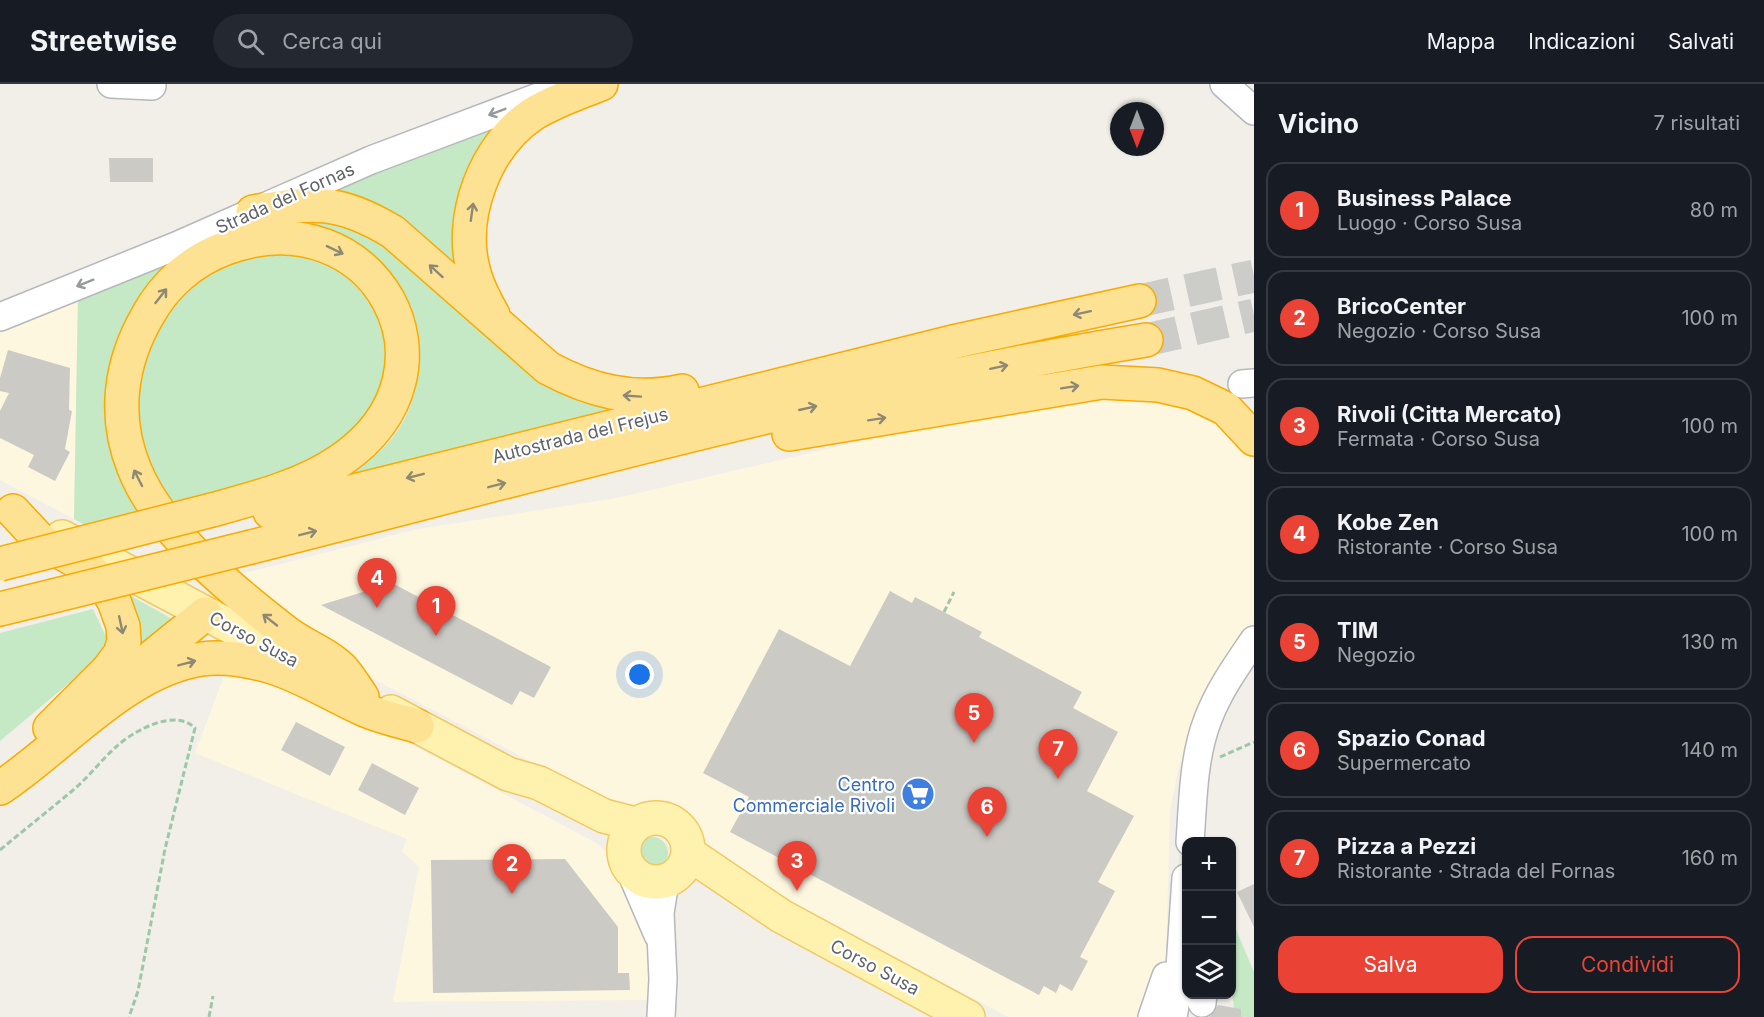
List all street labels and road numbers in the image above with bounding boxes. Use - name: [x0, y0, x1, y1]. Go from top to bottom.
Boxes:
- street label: Strada del Fornas: [212, 158, 358, 238]
- street label: Autostrada del Frejus: [490, 403, 670, 467]
- street label: Corso Susa: [206, 607, 302, 671]
- street label: Corso Susa: [827, 935, 923, 999]

